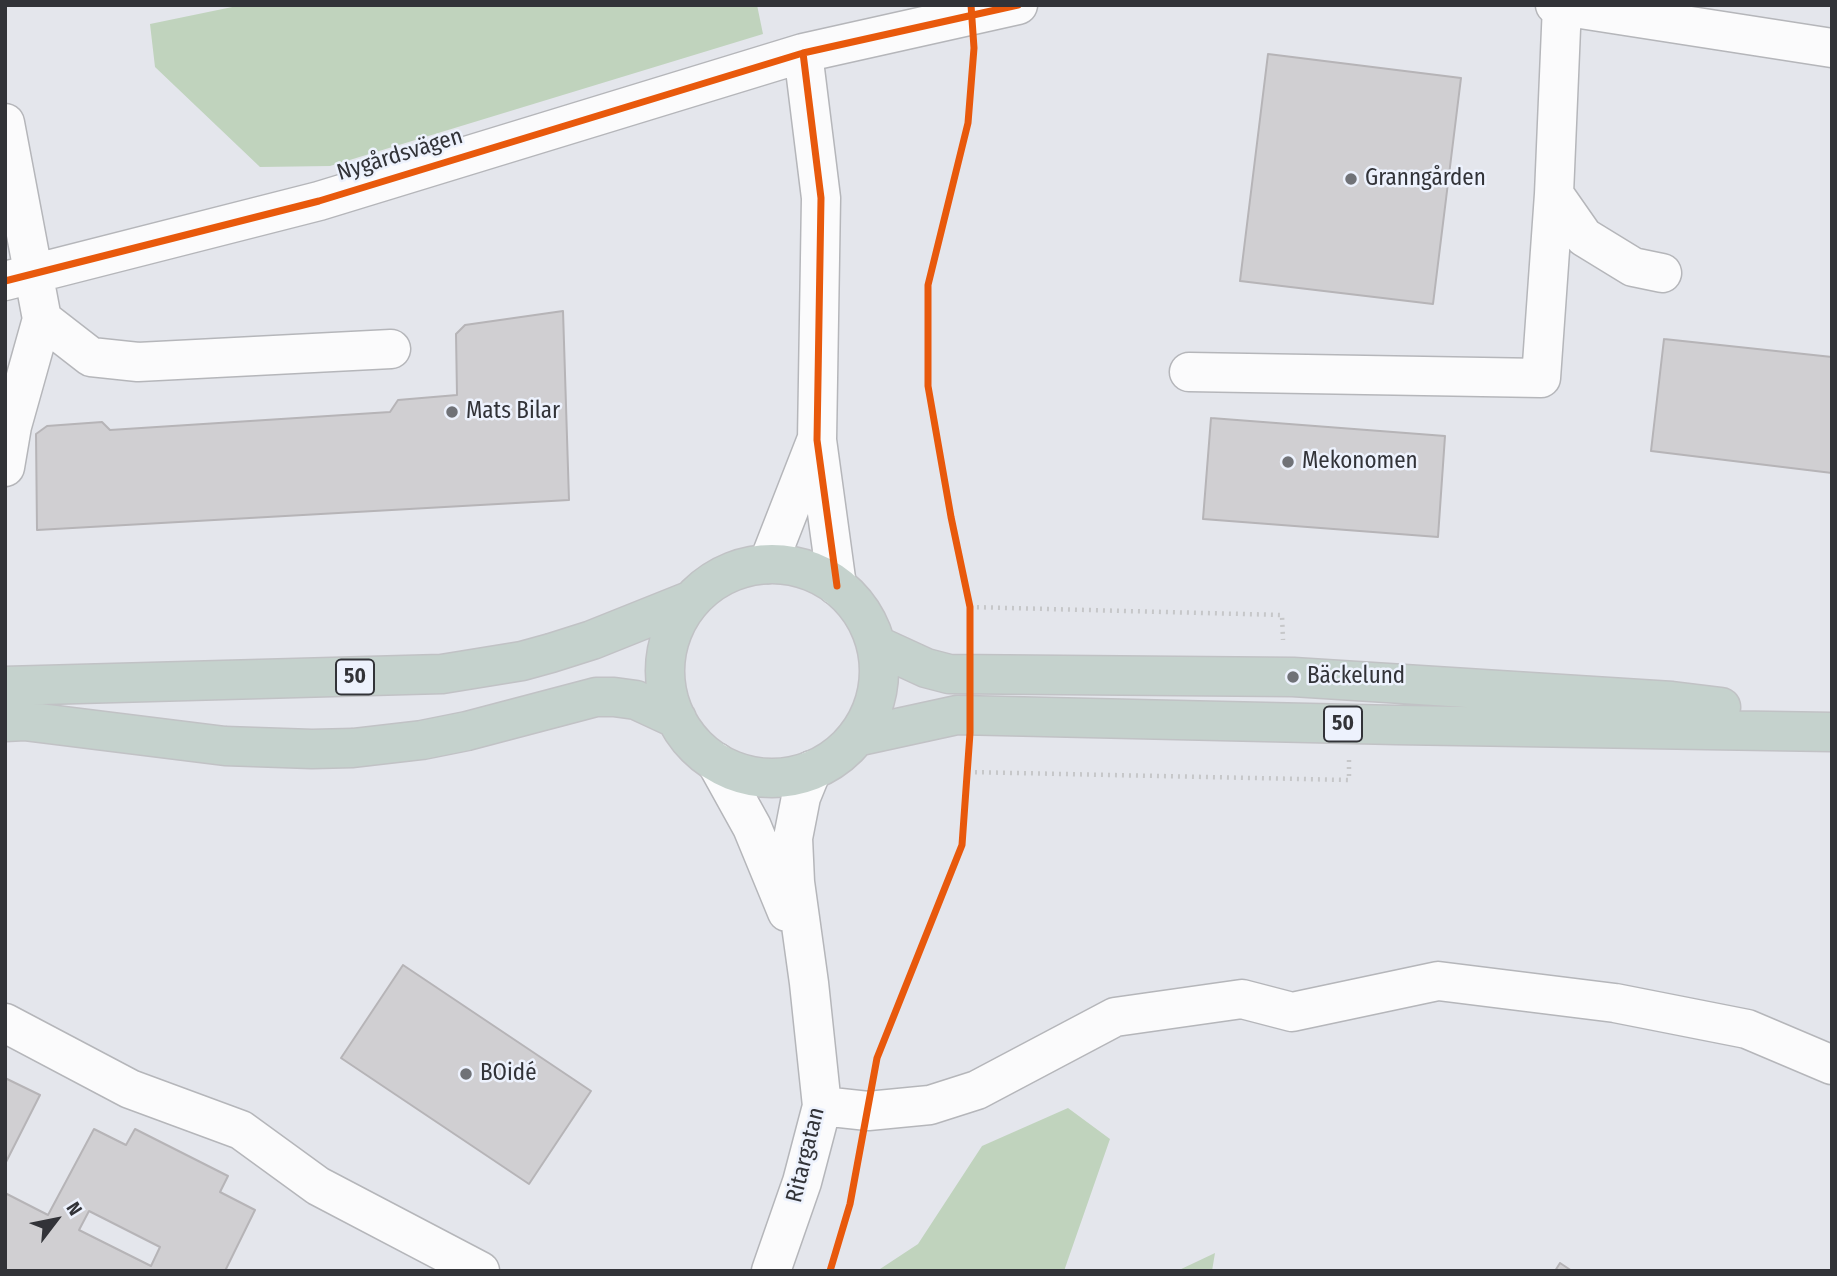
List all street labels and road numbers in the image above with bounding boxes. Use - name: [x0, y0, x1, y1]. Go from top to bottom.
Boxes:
- street label: Nygårdsvägen: [334, 123, 466, 187]
- road number: 50: [336, 660, 374, 694]
- road number: 50: [1324, 706, 1362, 742]
- street label: Ritargatan: [781, 1105, 831, 1205]

